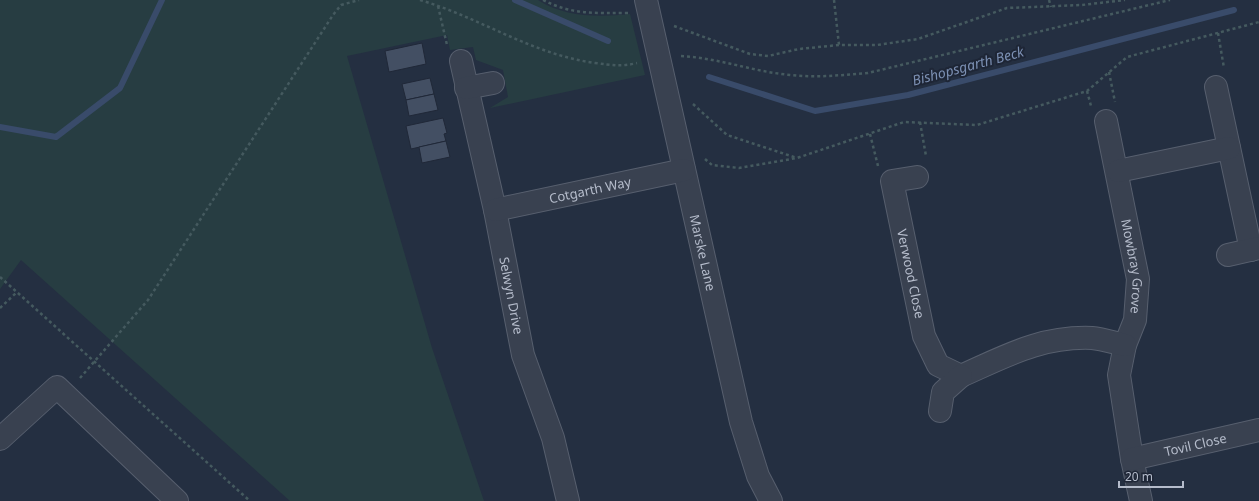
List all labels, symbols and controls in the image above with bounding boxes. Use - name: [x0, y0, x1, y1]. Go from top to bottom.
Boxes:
- water label: Bishopsgarth Beck: [910, 41, 1027, 90]
- street label: Cotgarth Way: [547, 172, 633, 207]
- street label: Marske Lane: [686, 213, 720, 293]
- street label: Mowbray Grove: [1117, 217, 1147, 314]
- street label: Verwood Close: [893, 228, 929, 320]
- street label: Selwyn Drive: [495, 255, 528, 336]
- street label: Tovil Close: [1162, 429, 1228, 460]
- scale bar: [1119, 463, 1183, 489]
- text: 20 m: [1125, 468, 1153, 485]

